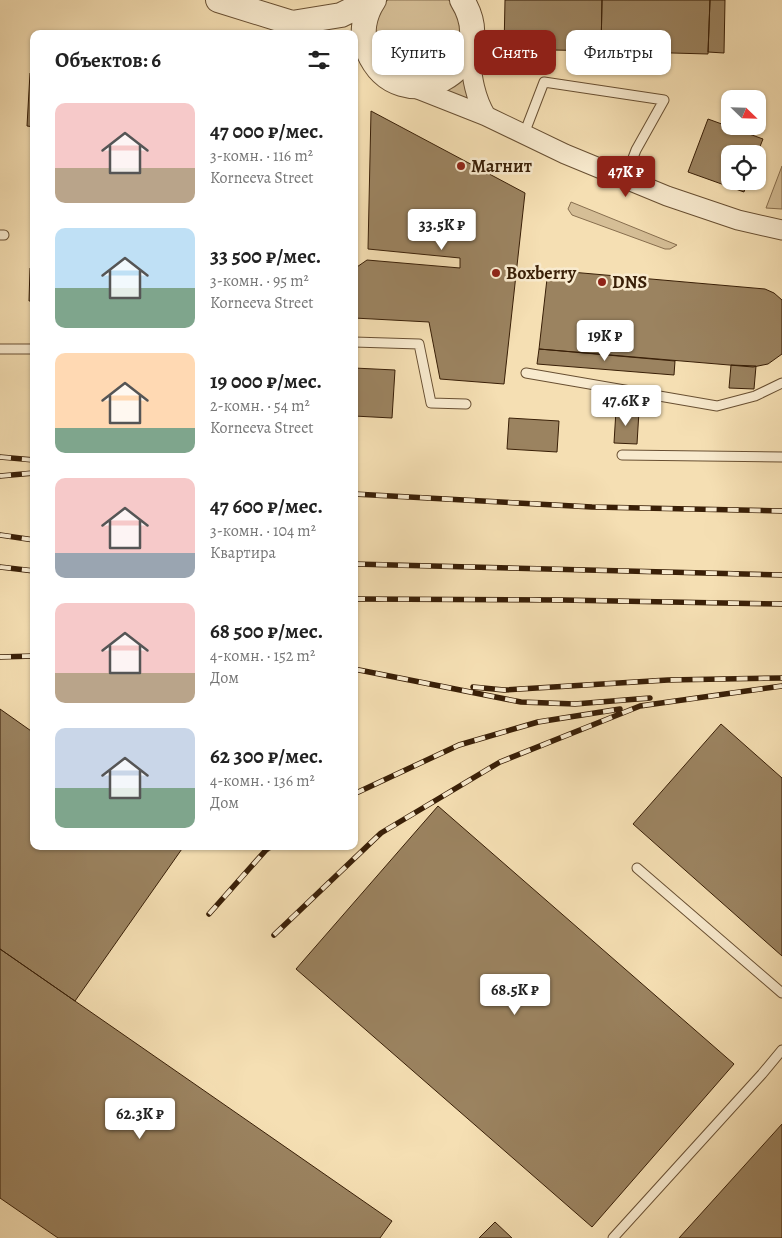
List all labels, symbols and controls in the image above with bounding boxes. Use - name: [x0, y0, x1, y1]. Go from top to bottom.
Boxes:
- chip: Купить: [372, 30, 464, 75]
- chip: Снять: [474, 30, 556, 75]
- chip: Фильтры: [566, 30, 671, 75]
- text: Объектов: 6: [55, 46, 161, 74]
- icon: filters: [305, 46, 333, 74]
- north arrow: [721, 90, 766, 135]
- map controls: [721, 90, 766, 190]
- text: 47 000 ₽/мес.: [210, 117, 324, 145]
- icon: home: [95, 123, 155, 183]
- text: 3-комн. · 116 m²: [210, 145, 313, 167]
- button: locate: [721, 145, 766, 190]
- place label: Магнит: [471, 154, 532, 178]
- pin: 47K ₽: [591, 156, 661, 198]
- marker: Магнит: [455, 160, 467, 172]
- text: 47K ₽: [608, 161, 644, 183]
- text: Korneeva Street: [210, 167, 314, 189]
- pin: 33.5K ₽: [396, 208, 488, 251]
- text: 33.5K ₽: [419, 214, 465, 236]
- text: 33 500 ₽/мес.: [210, 242, 321, 270]
- icon: home: [95, 248, 155, 308]
- place label: Boxberry: [506, 261, 577, 285]
- marker: Boxberry: [490, 267, 502, 279]
- text: 3-комн. · 95 m²: [210, 270, 309, 292]
- place label: DNS: [612, 270, 647, 294]
- marker: DNS: [596, 276, 608, 288]
- text: Korneeva Street: [210, 292, 314, 314]
- pin: 19K ₽: [570, 320, 640, 362]
- text: 19K ₽: [588, 325, 622, 347]
- text: 19 000 ₽/мес.: [210, 367, 322, 395]
- icon: home: [95, 373, 155, 433]
- pin: 47.6K ₽: [580, 384, 672, 427]
- text: 47.6K ₽: [602, 390, 650, 412]
- text: 2-комн. · 54 m²: [210, 395, 310, 417]
- text: Korneeva Street: [210, 417, 314, 439]
- text: 47 600 ₽/мес.: [210, 492, 323, 520]
- icon: home: [95, 498, 155, 558]
- text: 3-комн. · 104 m²: [210, 520, 316, 542]
- text: Квартира: [210, 542, 276, 564]
- text: 68 500 ₽/мес.: [210, 617, 323, 645]
- icon: home: [95, 623, 155, 683]
- text: 4-комн. · 152 m²: [210, 645, 315, 667]
- text: Дом: [210, 667, 239, 689]
- text: 62 300 ₽/мес.: [210, 742, 323, 770]
- icon: home: [95, 748, 155, 808]
- text: 4-комн. · 136 m²: [210, 770, 315, 792]
- text: Дом: [210, 792, 239, 814]
- pin: 68.5K ₽: [469, 974, 561, 1016]
- text: 68.5K ₽: [491, 979, 539, 1001]
- pin: 62.3K ₽: [94, 1098, 186, 1140]
- text: 62.3K ₽: [116, 1103, 164, 1125]

